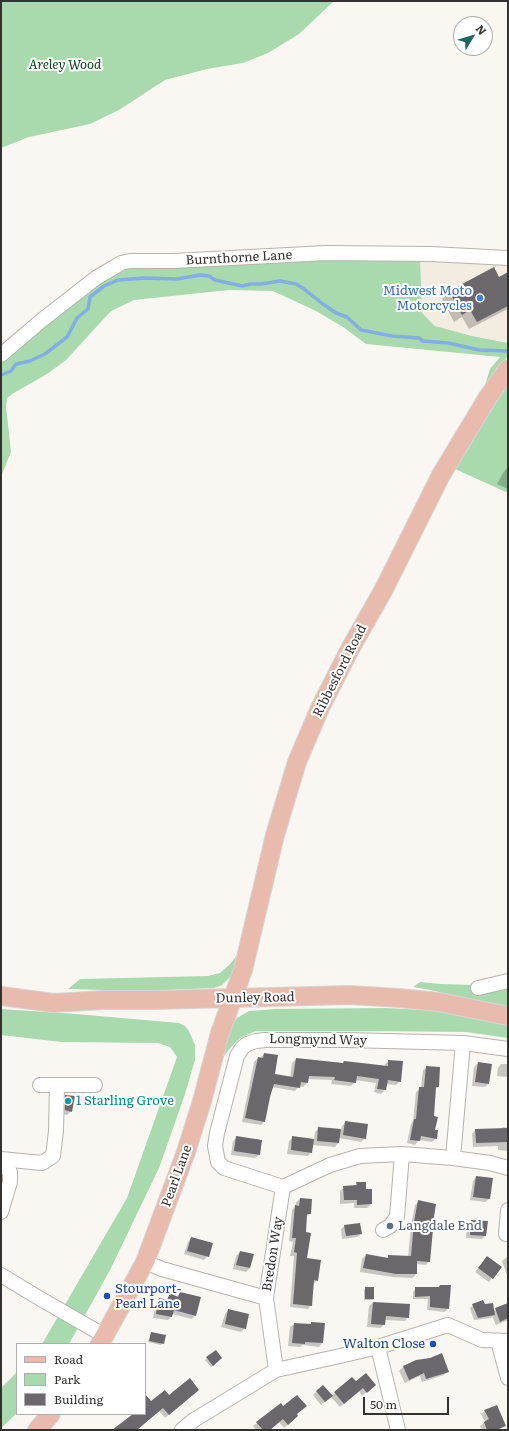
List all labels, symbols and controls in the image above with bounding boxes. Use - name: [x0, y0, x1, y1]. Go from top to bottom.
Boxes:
- north arrow: [453, 16, 493, 56]
- text: N: [473, 21, 491, 38]
- park label: Areley Wood: [28, 57, 102, 73]
- street label: Burnthorne Lane: [185, 247, 293, 269]
- place label: Midwest Moto Motorcycles: [383, 283, 472, 314]
- marker: Midwest Moto Motorcycles: [475, 293, 485, 303]
- street label: Ribbesford Road: [310, 622, 370, 720]
- street label: Dunley Road: [215, 990, 295, 1006]
- street label: Longmynd Way: [269, 1031, 367, 1049]
- place label: 1 Starling Grove: [76, 1093, 174, 1109]
- marker: 1 Starling Grove: [63, 1096, 73, 1106]
- street label: Pearl Lane: [159, 1143, 195, 1209]
- street label: Bredon Way: [259, 1215, 287, 1293]
- place label: Langdale End: [398, 1218, 482, 1234]
- marker: Langdale End: [385, 1221, 395, 1231]
- place label: Stourport- Pearl Lane: [115, 1281, 181, 1312]
- marker: Stourport- Pearl Lane: [102, 1291, 112, 1301]
- place label: Walton Close: [343, 1336, 425, 1352]
- marker: Walton Close: [428, 1339, 438, 1349]
- legend: [16, 1343, 146, 1415]
- text: Road: [54, 1350, 83, 1368]
- text: Park: [54, 1370, 80, 1388]
- scale bar: [365, 1389, 451, 1415]
- text: Building: [54, 1390, 103, 1408]
- text: 50 m: [370, 1395, 397, 1413]

